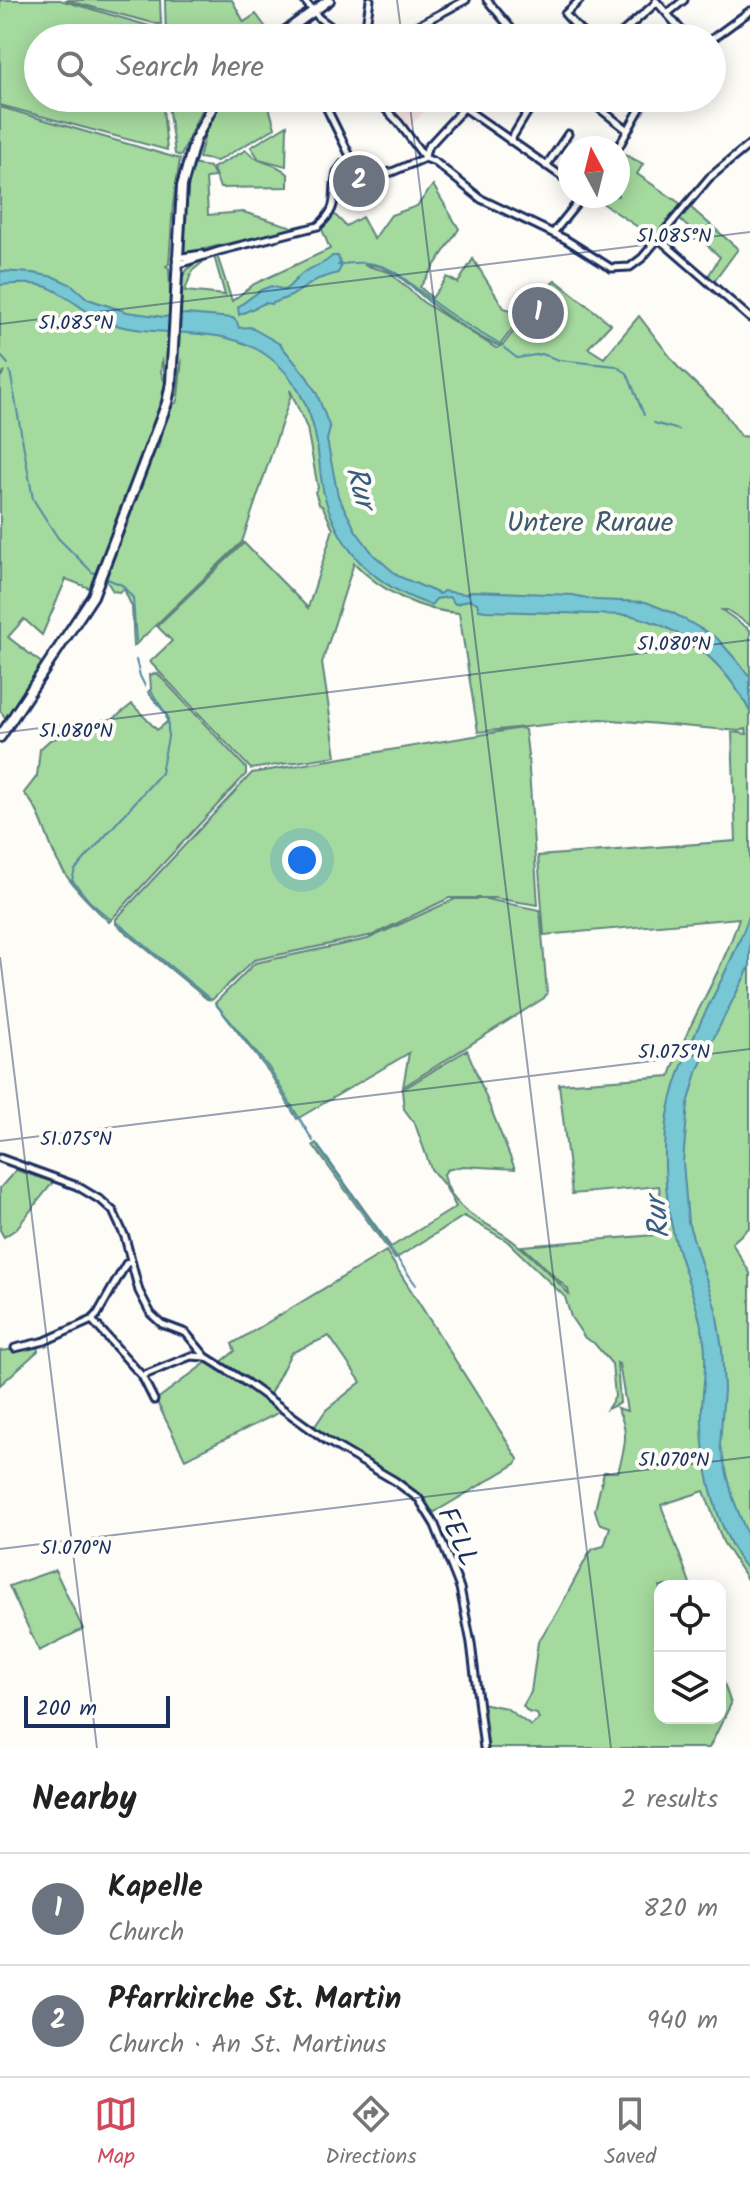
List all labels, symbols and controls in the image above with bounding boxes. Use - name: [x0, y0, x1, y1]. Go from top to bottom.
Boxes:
- search box: [24, 24, 726, 112]
- text: Search here: [116, 44, 264, 92]
- icon: search: [52, 46, 96, 90]
- north arrow: [558, 136, 630, 208]
- pin: 2: [333, 151, 385, 211]
- text: 51.085°N: [637, 221, 711, 253]
- pin: 1: [512, 283, 564, 343]
- text: 51.085°N: [39, 308, 113, 340]
- water label: Rur: [330, 461, 389, 520]
- park label: Untere Ruraue: [507, 501, 674, 546]
- text: 51.080°N: [637, 629, 711, 661]
- text: 51.080°N: [39, 716, 113, 748]
- your location: [282, 840, 322, 880]
- text: 51.075°N: [638, 1037, 710, 1069]
- text: 51.075°N: [40, 1124, 112, 1156]
- water label: Rur: [632, 1188, 685, 1241]
- text: 51.070°N: [638, 1445, 710, 1477]
- street label: FELL: [424, 1500, 490, 1574]
- text: 51.070°N: [40, 1533, 112, 1565]
- map controls: [654, 1580, 726, 1724]
- button: locate: [654, 1580, 726, 1652]
- button: layers: [654, 1652, 726, 1724]
- scale bar: [24, 1692, 170, 1728]
- text: 200 m: [36, 1692, 97, 1727]
- text: Nearby: [32, 1773, 137, 1827]
- text: 2 results: [621, 1779, 718, 1821]
- text: Kapelle: [108, 1864, 203, 1912]
- text: 1: [54, 1888, 62, 1930]
- text: 820 m: [643, 1888, 718, 1930]
- text: Church: [108, 1912, 184, 1954]
- text: Pfarrkirche St. Martin: [108, 1976, 401, 2024]
- text: 2: [50, 2000, 66, 2042]
- text: 940 m: [647, 2000, 718, 2042]
- text: Church · An St. Martinus: [108, 2024, 387, 2066]
- tab: Map: [94, 2092, 138, 2175]
- tab: Directions: [325, 2092, 417, 2175]
- tab: Saved: [604, 2092, 656, 2175]

